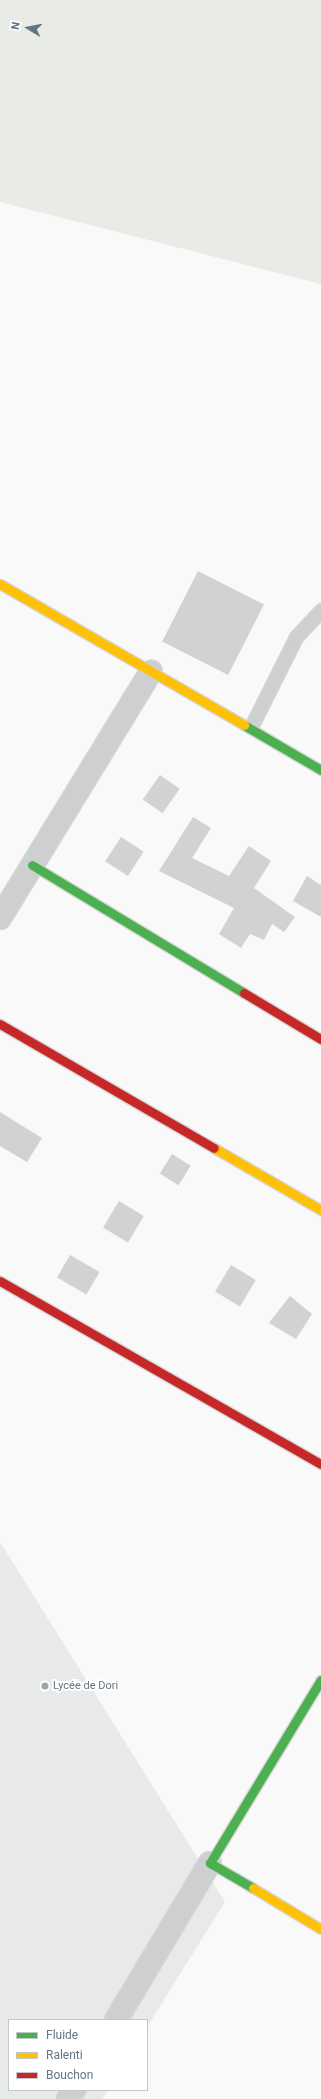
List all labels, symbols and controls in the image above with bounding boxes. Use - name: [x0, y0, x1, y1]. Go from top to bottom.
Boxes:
- north arrow: [8, 8, 48, 48]
- text: N: [9, 21, 23, 31]
- place label: Lycée de Dori: [53, 1679, 118, 1693]
- marker: Lycée de Dori: [40, 1681, 50, 1691]
- legend: [8, 2019, 148, 2091]
- text: Fluide: [46, 2028, 78, 2042]
- text: Ralenti: [46, 2048, 83, 2062]
- text: Bouchon: [46, 2068, 93, 2082]

